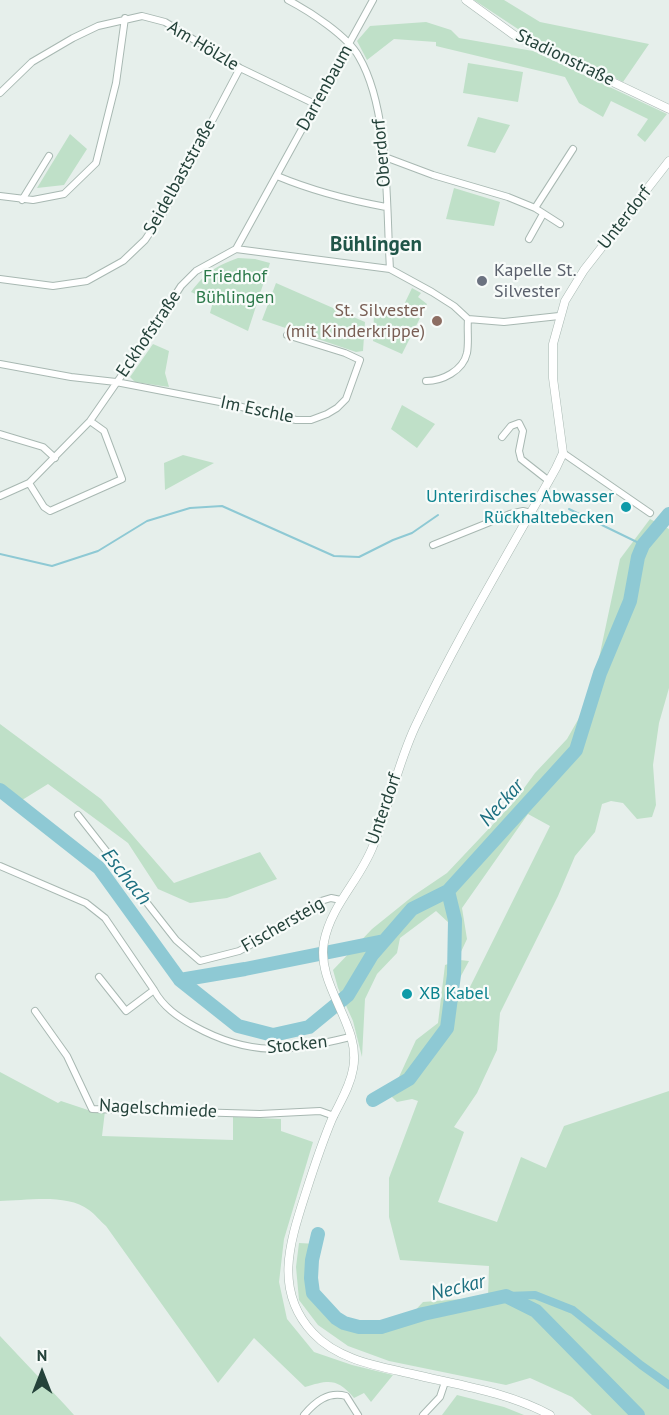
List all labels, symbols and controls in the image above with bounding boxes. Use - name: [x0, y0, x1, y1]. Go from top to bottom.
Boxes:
- street label: Am Hölzle: [163, 16, 243, 76]
- street label: Stadionstraße: [512, 25, 618, 91]
- street label: Darrenbaum: [293, 41, 357, 135]
- street label: Seidelbaststraße: [139, 116, 221, 238]
- street label: Oberdorf: [368, 118, 396, 188]
- street label: Unterdorf: [594, 182, 656, 254]
- district label: Bühlingen: [330, 232, 422, 258]
- place label: Kapelle St. Silvester: [494, 260, 577, 302]
- park label: Friedhof Bühlingen: [196, 266, 274, 308]
- marker: Kapelle St. Silvester: [475, 274, 489, 288]
- street label: Eckhofstraße: [112, 287, 186, 381]
- place label: St. Silvester (mit Kinderkrippe): [286, 300, 425, 342]
- marker: St. Silvester (mit Kinderkrippe): [430, 314, 444, 328]
- street label: Im Eschle: [218, 392, 296, 428]
- place label: Unterirdisches Abwasser Rückhaltebecken: [426, 486, 614, 528]
- marker: Unterirdisches Abwasser Rückhaltebecken: [619, 500, 633, 514]
- street label: Unterdorf: [362, 771, 406, 847]
- water label: Neckar: [475, 774, 529, 832]
- water label: Eschach: [96, 844, 156, 910]
- street label: Fischersteig: [238, 893, 328, 957]
- place label: XB Kabel: [419, 983, 489, 1005]
- marker: XB Kabel: [400, 987, 414, 1001]
- street label: Stocken: [266, 1031, 328, 1059]
- street label: Nagelschmiede: [98, 1095, 218, 1123]
- water label: Neckar: [428, 1270, 488, 1306]
- north arrow: [12, 1343, 72, 1403]
- text: N: [37, 1345, 47, 1365]

